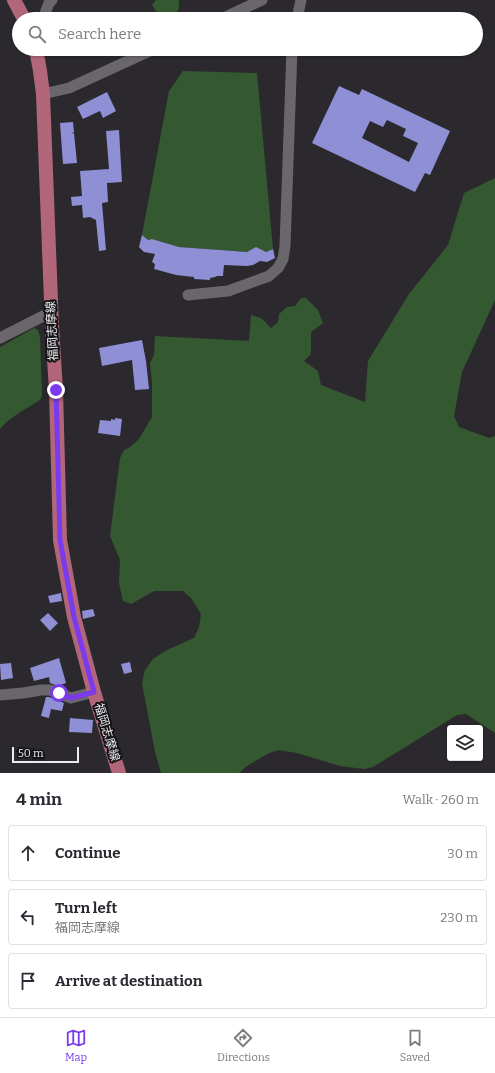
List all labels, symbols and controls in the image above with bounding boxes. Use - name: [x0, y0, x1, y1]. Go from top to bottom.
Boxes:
- search box: [12, 12, 483, 56]
- icon: search: [26, 23, 48, 45]
- text: Search here: [58, 25, 141, 43]
- street label: 福岡志摩線: [43, 301, 61, 361]
- route end: [47, 381, 65, 399]
- route start: [50, 684, 68, 702]
- street label: 福岡志摩線: [92, 701, 122, 763]
- map controls: [447, 725, 483, 761]
- button: layers: [447, 725, 483, 761]
- scale bar: [12, 745, 79, 764]
- text: 50 m: [18, 747, 44, 760]
- text: 4 min: [16, 789, 62, 810]
- text: Walk · 260 m: [403, 792, 479, 807]
- icon: ahead: [17, 842, 39, 864]
- text: Continue: [55, 844, 121, 862]
- text: 30 m: [447, 846, 478, 861]
- text: Turn left: [55, 899, 117, 917]
- icon: left: [17, 906, 39, 928]
- text: 230 m: [440, 910, 478, 925]
- text: 福岡志摩線: [55, 920, 120, 935]
- icon: arrive: [17, 970, 39, 992]
- text: Arrive at destination: [55, 972, 202, 990]
- tab: Map: [65, 1027, 87, 1064]
- tab: Directions: [217, 1027, 270, 1064]
- tab: Saved: [400, 1027, 430, 1064]

